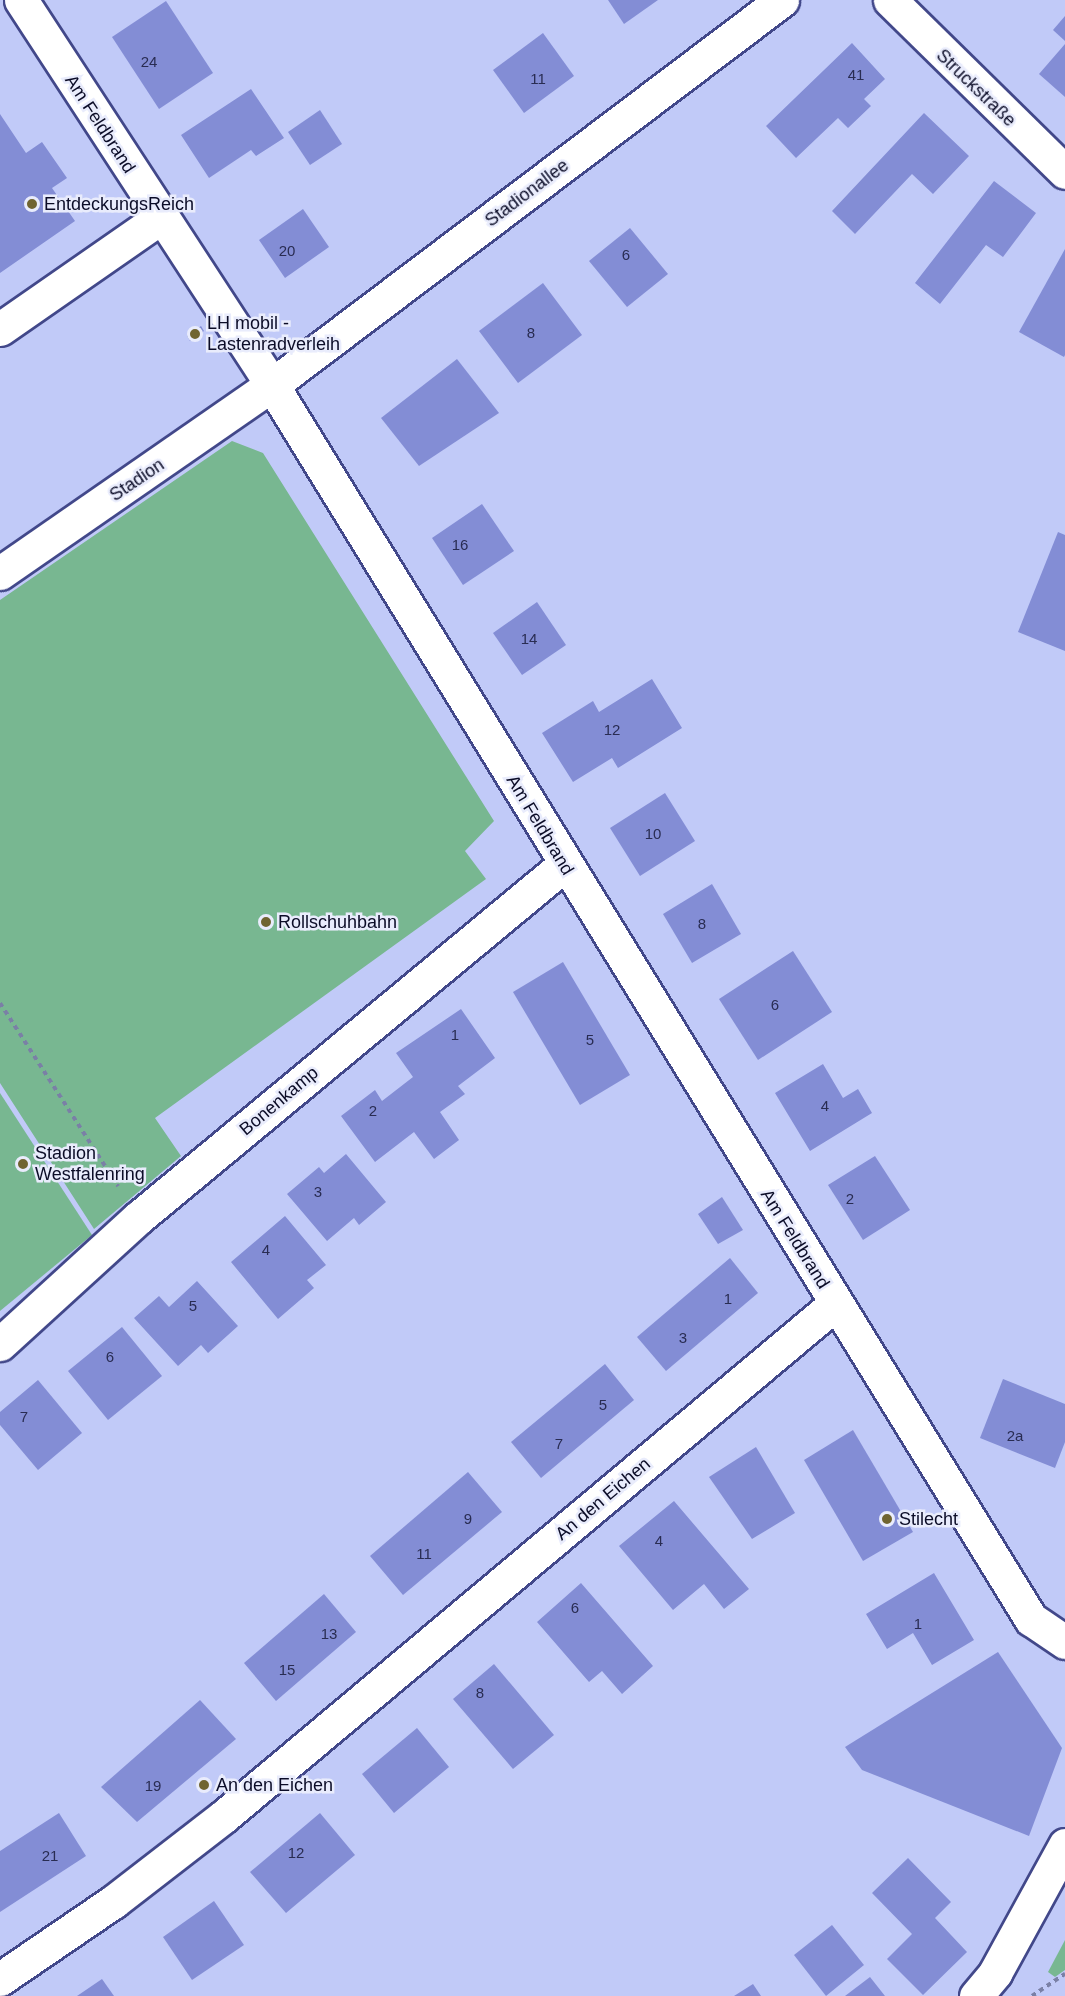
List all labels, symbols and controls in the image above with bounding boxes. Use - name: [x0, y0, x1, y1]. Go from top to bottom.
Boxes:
- street label: Struckstraße: [932, 45, 1020, 131]
- house number: 24: [141, 53, 157, 71]
- house number: 41: [848, 66, 864, 84]
- house number: 11: [530, 70, 546, 88]
- street label: Am Feldbrand: [60, 71, 140, 177]
- street label: Stadionallee: [481, 155, 573, 231]
- place label: EntdeckungsReich: [44, 193, 194, 215]
- marker: EntdeckungsReich: [25, 197, 39, 211]
- house number: 20: [279, 242, 295, 260]
- house number: 6: [622, 246, 630, 264]
- place label: LH mobil - Lastenradverleih: [207, 313, 340, 356]
- house number: 8: [527, 324, 535, 342]
- marker: LH mobil - Lastenradverleih: [188, 327, 202, 341]
- street label: Stadion: [106, 454, 168, 506]
- house number: 16: [452, 536, 468, 554]
- house number: 14: [521, 630, 537, 648]
- house number: 12: [604, 721, 620, 739]
- street label: Am Feldbrand: [502, 771, 578, 879]
- house number: 10: [645, 825, 661, 843]
- place label: Rollschuhbahn: [278, 911, 397, 933]
- marker: Rollschuhbahn: [259, 915, 273, 929]
- house number: 8: [698, 915, 706, 933]
- house number: 6: [771, 996, 779, 1014]
- house number: 1: [451, 1026, 459, 1044]
- house number: 5: [586, 1031, 594, 1049]
- street label: Bonenkamp: [235, 1062, 323, 1140]
- house number: 4: [821, 1097, 829, 1115]
- house number: 2: [369, 1102, 377, 1120]
- place label: Stadion Westfalenring: [35, 1143, 145, 1186]
- marker: Stadion Westfalenring: [16, 1157, 30, 1171]
- house number: 3: [314, 1183, 322, 1201]
- street label: Am Feldbrand: [756, 1185, 834, 1293]
- house number: 2: [846, 1190, 854, 1208]
- house number: 4: [262, 1241, 270, 1259]
- house number: 1: [724, 1290, 732, 1308]
- house number: 5: [189, 1297, 197, 1315]
- house number: 3: [679, 1329, 687, 1347]
- house number: 6: [106, 1348, 114, 1366]
- house number: 5: [599, 1396, 607, 1414]
- house number: 7: [20, 1408, 28, 1426]
- house number: 2a: [1007, 1427, 1023, 1445]
- house number: 7: [555, 1435, 563, 1453]
- street label: An den Eichen: [551, 1453, 655, 1545]
- place label: Stilecht: [899, 1508, 958, 1530]
- house number: 9: [464, 1510, 472, 1528]
- marker: Stilecht: [880, 1512, 894, 1526]
- house number: 4: [655, 1532, 663, 1550]
- house number: 11: [416, 1545, 432, 1563]
- house number: 6: [571, 1599, 579, 1617]
- house number: 1: [914, 1615, 922, 1633]
- house number: 13: [321, 1625, 337, 1643]
- house number: 15: [279, 1661, 295, 1679]
- house number: 8: [476, 1684, 484, 1702]
- place label: An den Eichen: [216, 1774, 333, 1796]
- house number: 19: [145, 1777, 161, 1795]
- marker: An den Eichen: [197, 1778, 211, 1792]
- house number: 12: [288, 1844, 304, 1862]
- house number: 21: [42, 1847, 58, 1865]

